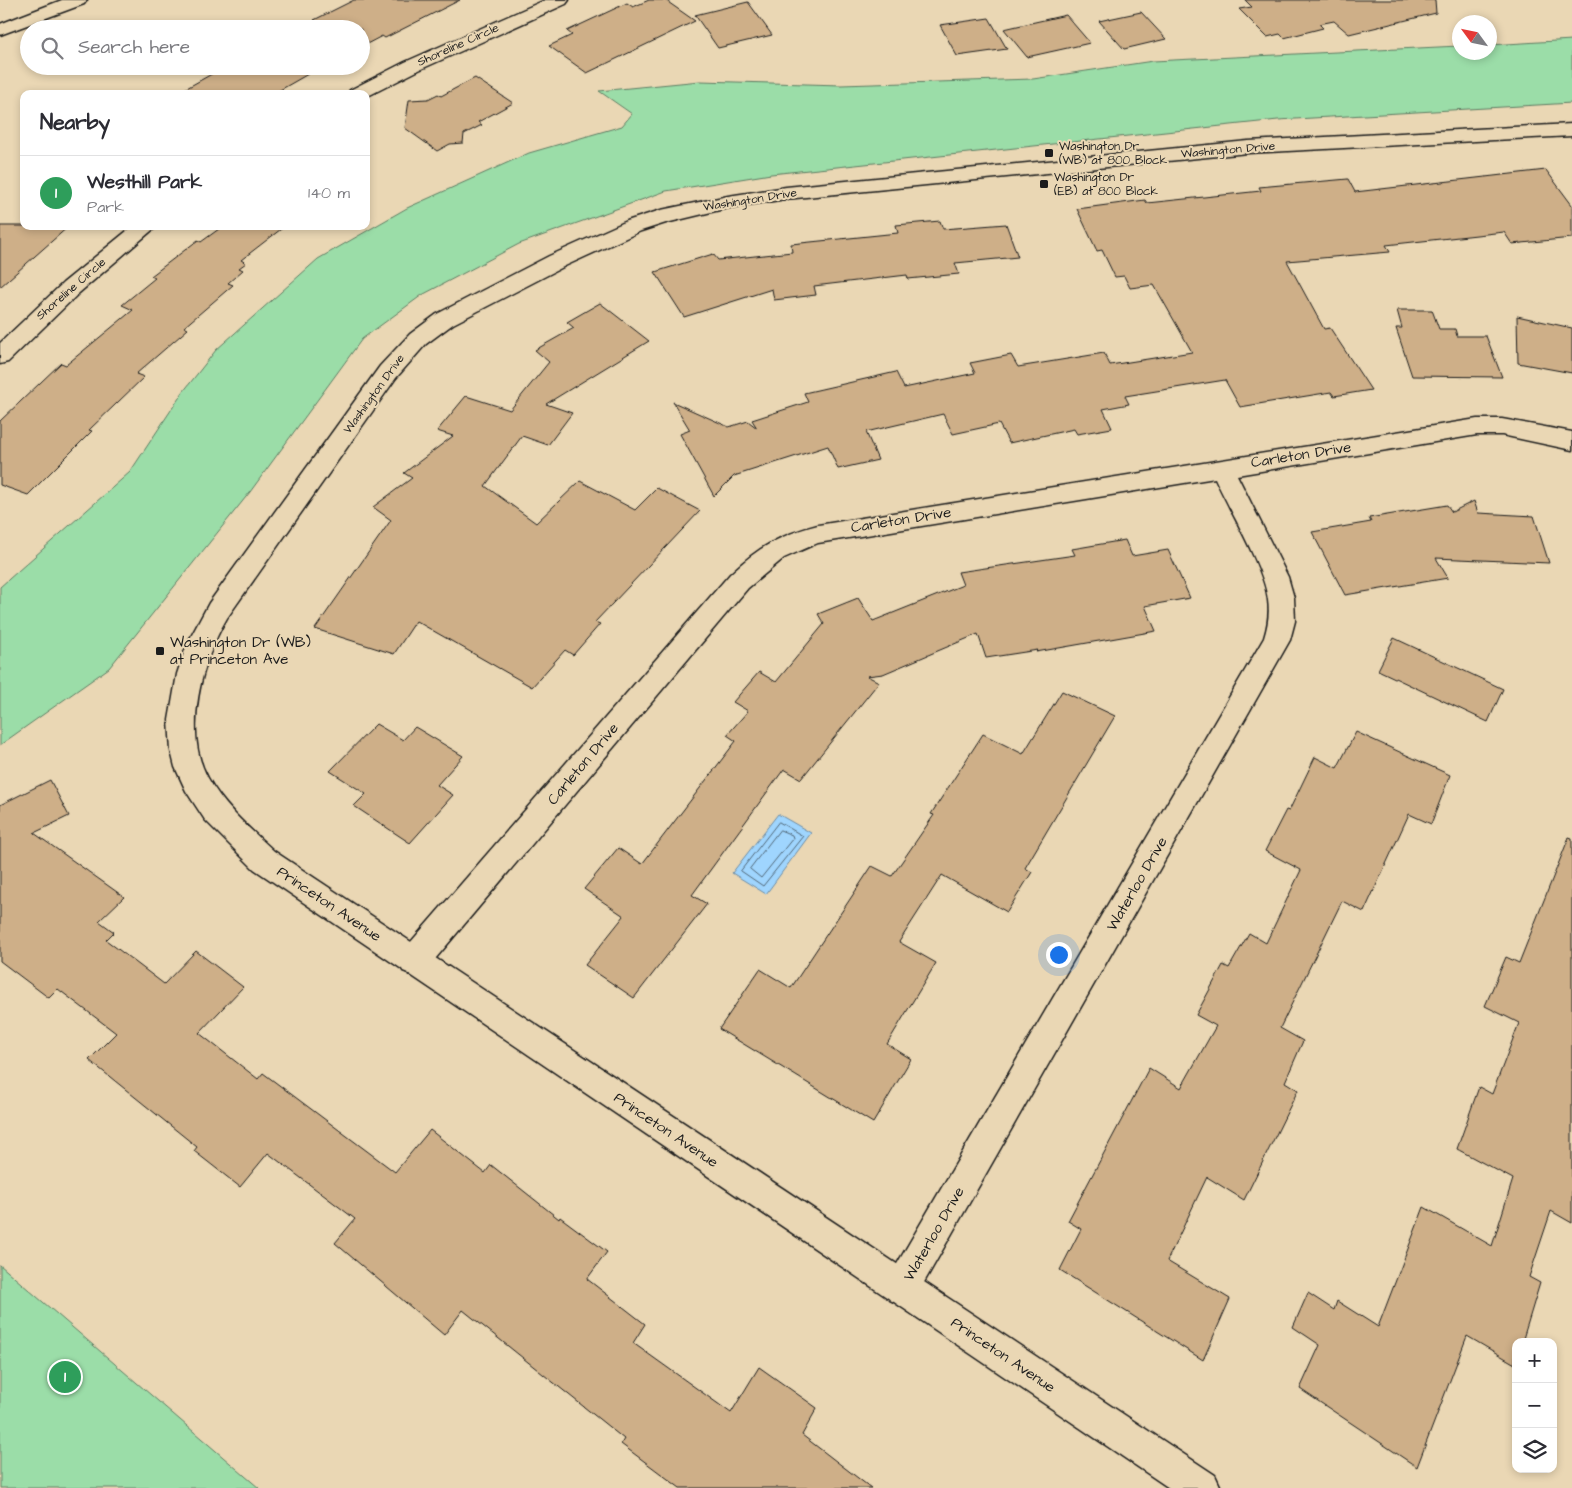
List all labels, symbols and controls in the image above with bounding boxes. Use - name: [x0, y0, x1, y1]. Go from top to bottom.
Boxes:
- north arrow: [1452, 15, 1497, 60]
- street label: Shoreline Circle: [415, 19, 502, 71]
- search box: [20, 20, 370, 75]
- icon: search: [38, 34, 66, 62]
- text: Search here: [78, 34, 190, 61]
- text: Nearby: [40, 108, 110, 137]
- street label: Washington Drive: [1180, 137, 1277, 164]
- place label: Washington Dr (WB) at 800 Block: [1059, 138, 1168, 169]
- marker: Washington Dr (WB) at 800 Block: [1043, 147, 1055, 159]
- text: Westhill Park: [87, 169, 202, 196]
- place label: Washington Dr (EB) at 800 Block: [1054, 169, 1158, 200]
- marker: Washington Dr (EB) at 800 Block: [1038, 178, 1050, 190]
- text: 1: [55, 182, 57, 204]
- text: 140 m: [308, 182, 350, 204]
- street label: Washington Drive: [702, 184, 799, 217]
- text: Park: [87, 196, 124, 218]
- street label: Shoreline Circle: [32, 254, 110, 324]
- street label: Washington Drive: [339, 350, 410, 438]
- street label: Carleton Drive: [1249, 437, 1353, 473]
- street label: Carleton Drive: [849, 502, 953, 538]
- place label: Washington Dr (WB) at Princeton Ave: [170, 632, 311, 670]
- marker: Washington Dr (WB) at Princeton Ave: [154, 645, 166, 657]
- street label: Carleton Drive: [542, 718, 624, 810]
- street label: Waterloo Drive: [1102, 833, 1172, 935]
- street label: Princeton Avenue: [273, 861, 385, 947]
- your location: [1046, 942, 1072, 968]
- street label: Princeton Avenue: [610, 1087, 722, 1173]
- street label: Waterloo Drive: [899, 1183, 969, 1285]
- street label: Princeton Avenue: [947, 1312, 1059, 1398]
- map controls: [1512, 1338, 1557, 1473]
- button: +: [1512, 1338, 1557, 1383]
- pin: 1: [49, 1358, 81, 1396]
- button: −: [1512, 1383, 1557, 1428]
- button: layers: [1512, 1428, 1557, 1473]

